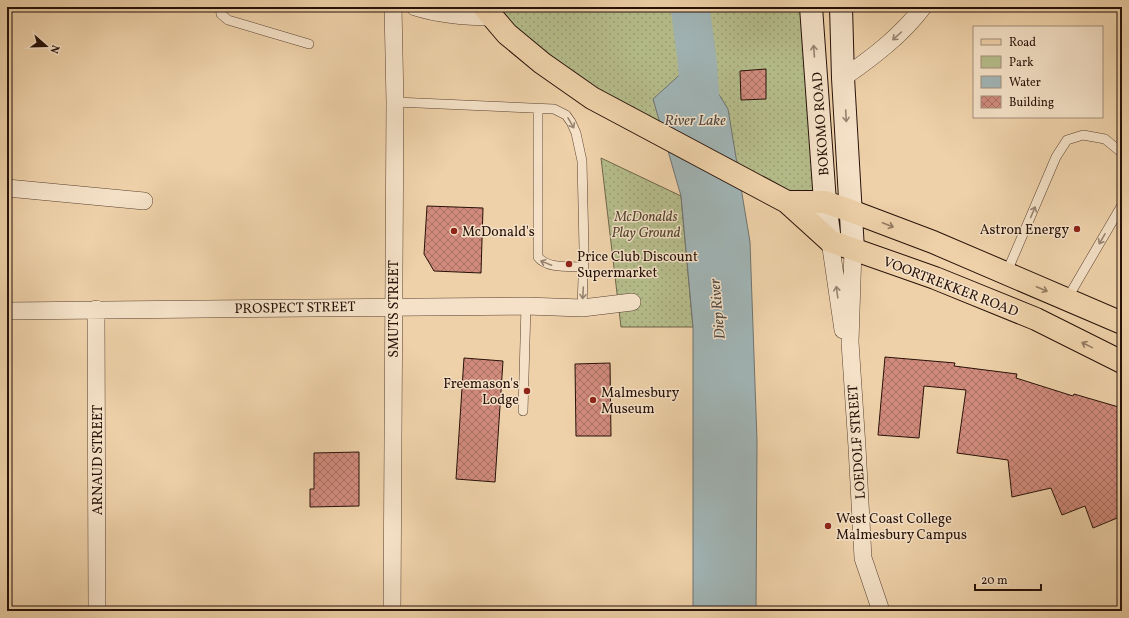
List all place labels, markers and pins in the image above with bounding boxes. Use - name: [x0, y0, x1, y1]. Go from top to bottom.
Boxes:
- place label: Astron Energy: [980, 221, 1069, 240]
- place label: McDonald's: [462, 223, 535, 242]
- marker: Astron Energy: [1072, 224, 1082, 234]
- marker: McDonald's: [449, 226, 459, 236]
- place label: Price Club Discount Supermarket: [577, 248, 698, 283]
- marker: Price Club Discount Supermarket: [564, 259, 574, 269]
- place label: Freemason's Lodge: [443, 375, 519, 410]
- place label: Malmesbury Museum: [601, 384, 680, 419]
- marker: Freemason's Lodge: [522, 386, 532, 396]
- marker: Malmesbury Museum: [588, 395, 598, 405]
- place label: West Coast College Malmesbury Campus: [836, 510, 967, 545]
- marker: West Coast College Malmesbury Campus: [823, 521, 833, 531]

